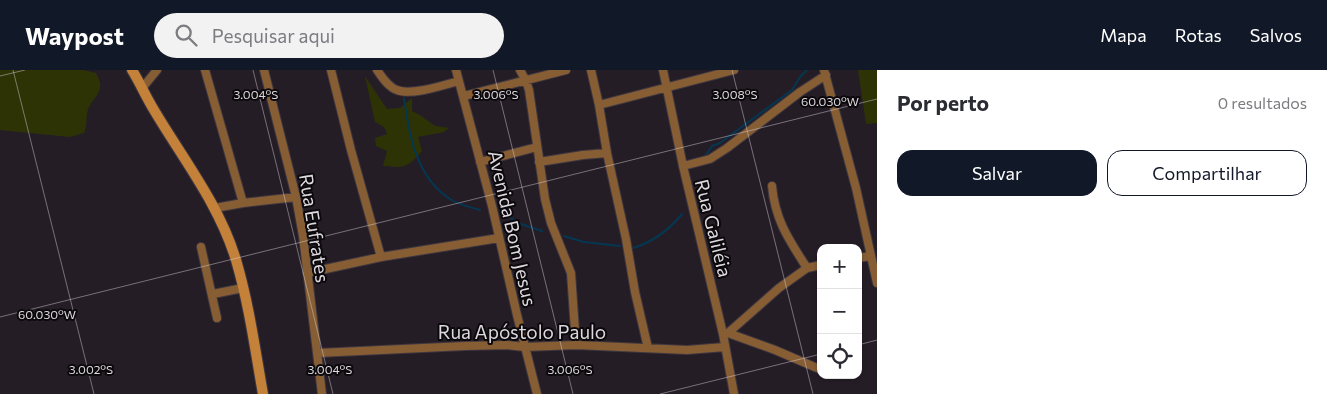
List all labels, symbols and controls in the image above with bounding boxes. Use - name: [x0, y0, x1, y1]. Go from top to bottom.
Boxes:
- search box: [154, 13, 504, 58]
- text: Waypost: [25, 21, 124, 50]
- icon: search: [172, 21, 200, 49]
- text: Pesquisar aqui: [212, 24, 335, 47]
- text: Mapa: [1100, 24, 1147, 46]
- text: Rotas: [1175, 24, 1222, 46]
- text: Salvos: [1250, 24, 1302, 46]
- text: 3.004°S: [234, 87, 278, 101]
- text: 3.006°S: [474, 87, 518, 101]
- text: 3.008°S: [713, 87, 757, 101]
- text: Por perto: [897, 90, 989, 115]
- text: 0 resultados: [1218, 93, 1307, 112]
- text: 60.030°W: [801, 94, 859, 108]
- street label: Avenida Bom Jesus: [484, 148, 542, 308]
- button: Salvar: [897, 150, 1097, 196]
- button: Compartilhar: [1107, 150, 1307, 196]
- street label: Rua Eufrates: [295, 172, 335, 284]
- street label: Rua Galiléia: [691, 177, 737, 279]
- map controls: [817, 244, 862, 379]
- button: +: [817, 244, 862, 289]
- button: −: [817, 289, 862, 334]
- text: 60.030°W: [18, 307, 76, 321]
- street label: Rua Apóstolo Paulo: [438, 320, 606, 343]
- button: locate: [817, 334, 862, 379]
- text: 3.002°S: [69, 362, 113, 376]
- text: 3.004°S: [308, 362, 352, 376]
- text: 3.006°S: [548, 362, 592, 376]

